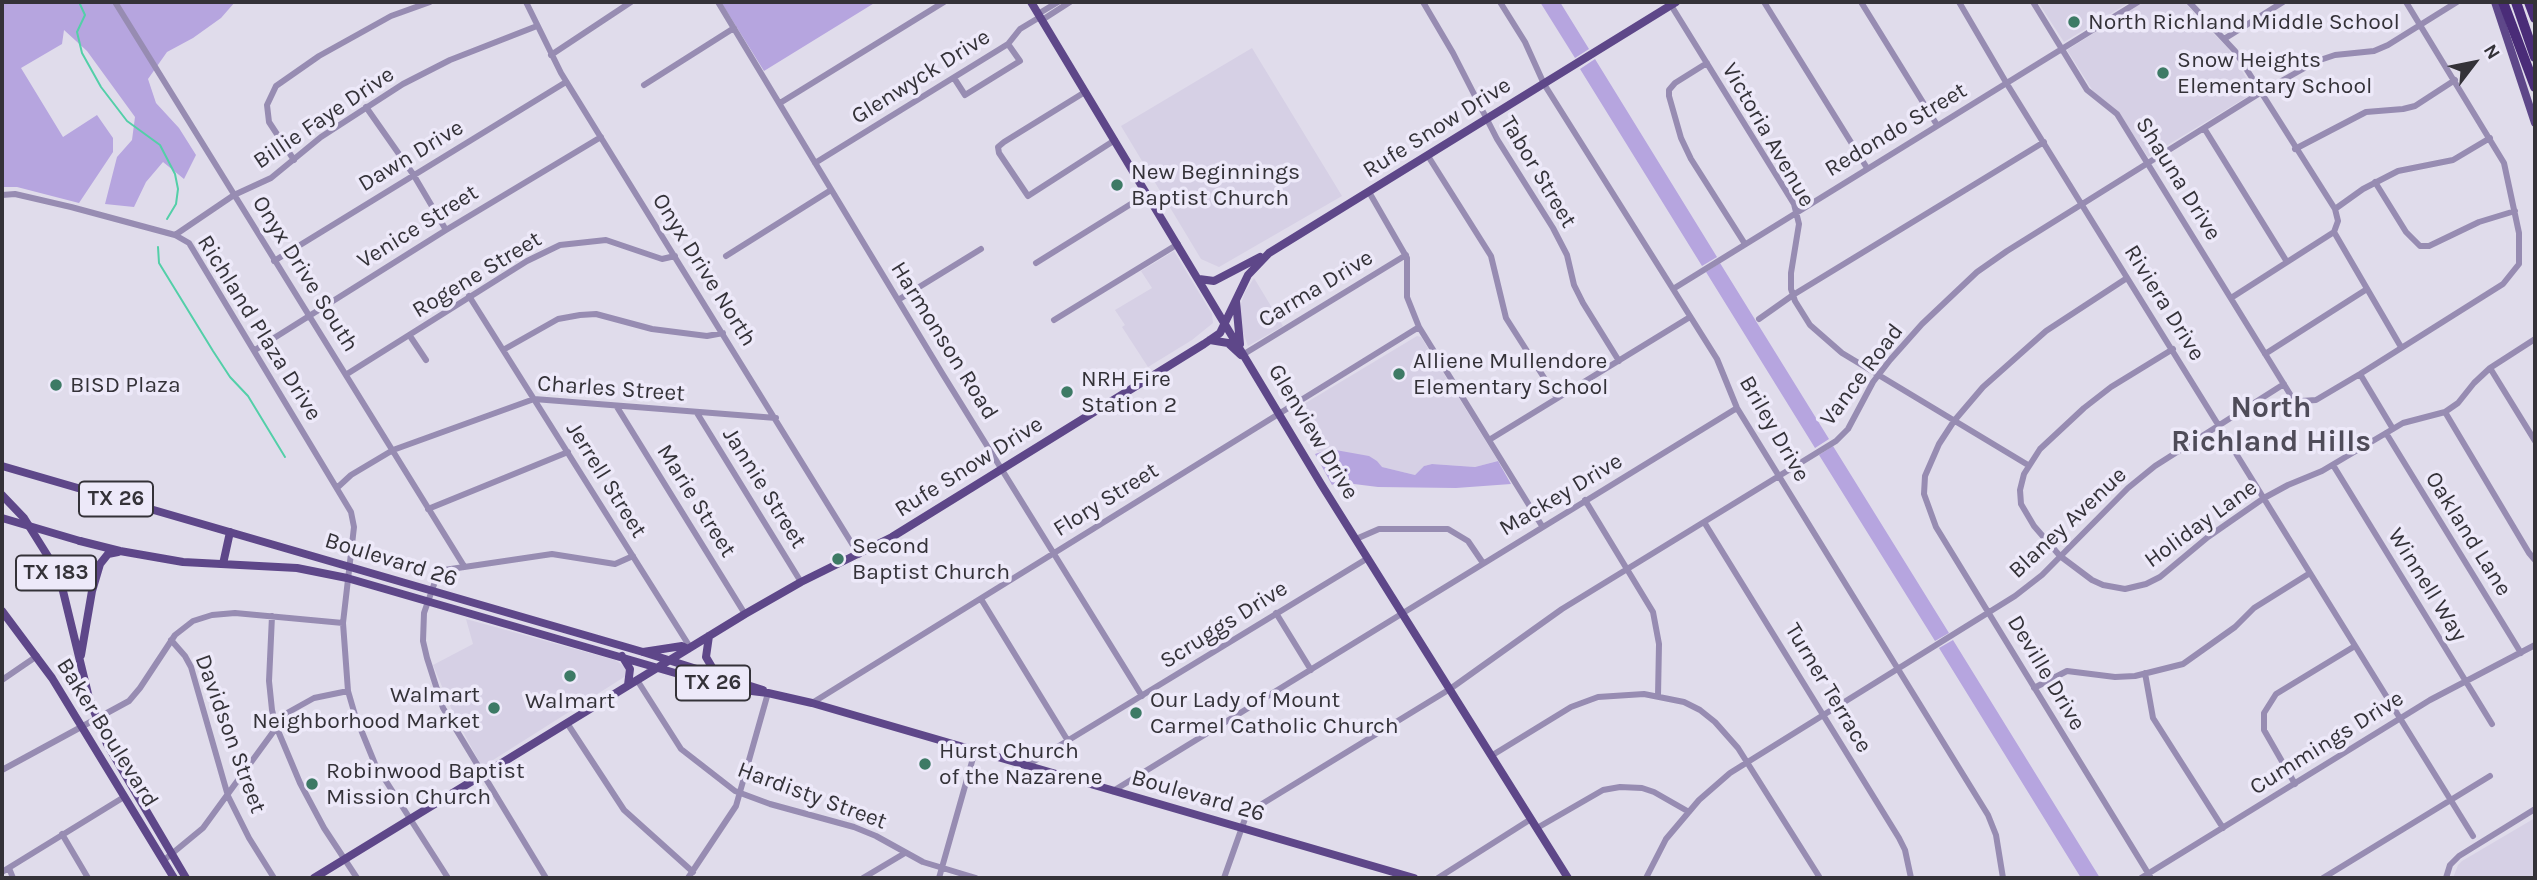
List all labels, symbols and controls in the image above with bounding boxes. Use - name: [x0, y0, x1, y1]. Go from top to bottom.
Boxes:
- place label: North Richland Middle School: [2088, 8, 2400, 36]
- marker: North Richland Middle School: [2066, 14, 2082, 30]
- street label: Glenwyck Drive: [847, 23, 995, 131]
- north arrow: [2439, 28, 2509, 98]
- text: N: [2479, 40, 2505, 63]
- place label: Snow Heights Elementary School: [2177, 46, 2372, 100]
- street label: Victoria Avenue: [1716, 58, 1820, 212]
- street label: Billie Faye Drive: [248, 61, 400, 175]
- marker: Snow Heights Elementary School: [2155, 65, 2171, 81]
- street label: Rufe Snow Drive: [1358, 71, 1516, 185]
- street label: Redondo Street: [1820, 77, 1972, 183]
- street label: Tabor Street: [1494, 111, 1582, 233]
- street label: Shauna Drive: [2129, 112, 2227, 246]
- street label: Dawn Drive: [354, 114, 468, 198]
- place label: New Beginnings Baptist Church: [1131, 158, 1300, 212]
- marker: New Beginnings Baptist Church: [1109, 177, 1125, 193]
- street label: Venice Street: [353, 179, 483, 275]
- street label: Onyx Drive North: [646, 188, 762, 352]
- street label: Onyx Drive South: [246, 191, 364, 357]
- street label: Rogene Street: [407, 226, 547, 324]
- street label: Richland Plaza Drive: [191, 230, 327, 426]
- street label: Riviera Drive: [2118, 240, 2210, 366]
- street label: Carma Drive: [1254, 244, 1378, 334]
- street label: Harmonson Road: [884, 257, 1004, 425]
- street label: Vance Road: [1815, 318, 1909, 432]
- place label: Alliene Mullendore Elementary School: [1413, 347, 1608, 401]
- street label: Glenview Drive: [1262, 359, 1364, 505]
- place label: NRH Fire Station 2: [1081, 365, 1177, 419]
- marker: Alliene Mullendore Elementary School: [1391, 366, 1407, 382]
- street label: Charles Street: [536, 370, 686, 408]
- place label: BISD Plaza: [70, 371, 181, 399]
- street label: Briley Drive: [1733, 371, 1815, 487]
- marker: BISD Plaza: [48, 377, 64, 393]
- marker: NRH Fire Station 2: [1059, 384, 1075, 400]
- district label: North Richland Hills: [2171, 390, 2371, 460]
- street label: Rufe Snow Drive: [890, 410, 1048, 524]
- street label: Jerrell Street: [560, 417, 652, 543]
- street label: Jannie Street: [716, 423, 812, 553]
- street label: Marie Street: [650, 440, 742, 562]
- street label: Mackey Drive: [1494, 447, 1628, 543]
- street label: Flory Street: [1048, 457, 1164, 543]
- street label: Blaney Avenue: [2003, 461, 2133, 585]
- street label: Oakland Lane: [2419, 467, 2517, 601]
- street label: Holiday Lane: [2139, 474, 2263, 574]
- road number: TX 26: [79, 482, 153, 516]
- street label: Winnell Way: [2381, 523, 2473, 647]
- street label: Boulevard 26: [321, 527, 461, 593]
- place label: Second Baptist Church: [852, 532, 1010, 586]
- marker: Second Baptist Church: [830, 551, 846, 567]
- road number: TX 183: [16, 556, 96, 590]
- street label: Scruggs Drive: [1155, 575, 1293, 675]
- street label: Deville Drive: [2001, 610, 2091, 736]
- street label: Turner Terrace: [1779, 618, 1877, 758]
- street label: Davidson Street: [188, 651, 272, 817]
- street label: Baker Boulevard: [50, 653, 164, 813]
- road number: TX 26: [676, 666, 750, 700]
- marker: Walmart: [562, 668, 578, 684]
- place label: Walmart Neighborhood Market: [252, 681, 480, 735]
- street label: Cummings Drive: [2245, 685, 2409, 801]
- place label: Our Lady of Mount Carmel Catholic Church: [1150, 686, 1399, 740]
- place label: Walmart: [525, 687, 615, 715]
- marker: Walmart Neighborhood Market: [486, 700, 502, 716]
- marker: Our Lady of Mount Carmel Catholic Church: [1128, 705, 1144, 721]
- place label: Hurst Church of the Nazarene: [939, 737, 1102, 791]
- street label: Hardisty Street: [734, 756, 890, 836]
- marker: Hurst Church of the Nazarene: [917, 756, 933, 772]
- place label: Robinwood Baptist Mission Church: [326, 757, 525, 811]
- street label: Boulevard 26: [1128, 764, 1268, 828]
- marker: Robinwood Baptist Mission Church: [304, 776, 320, 792]

